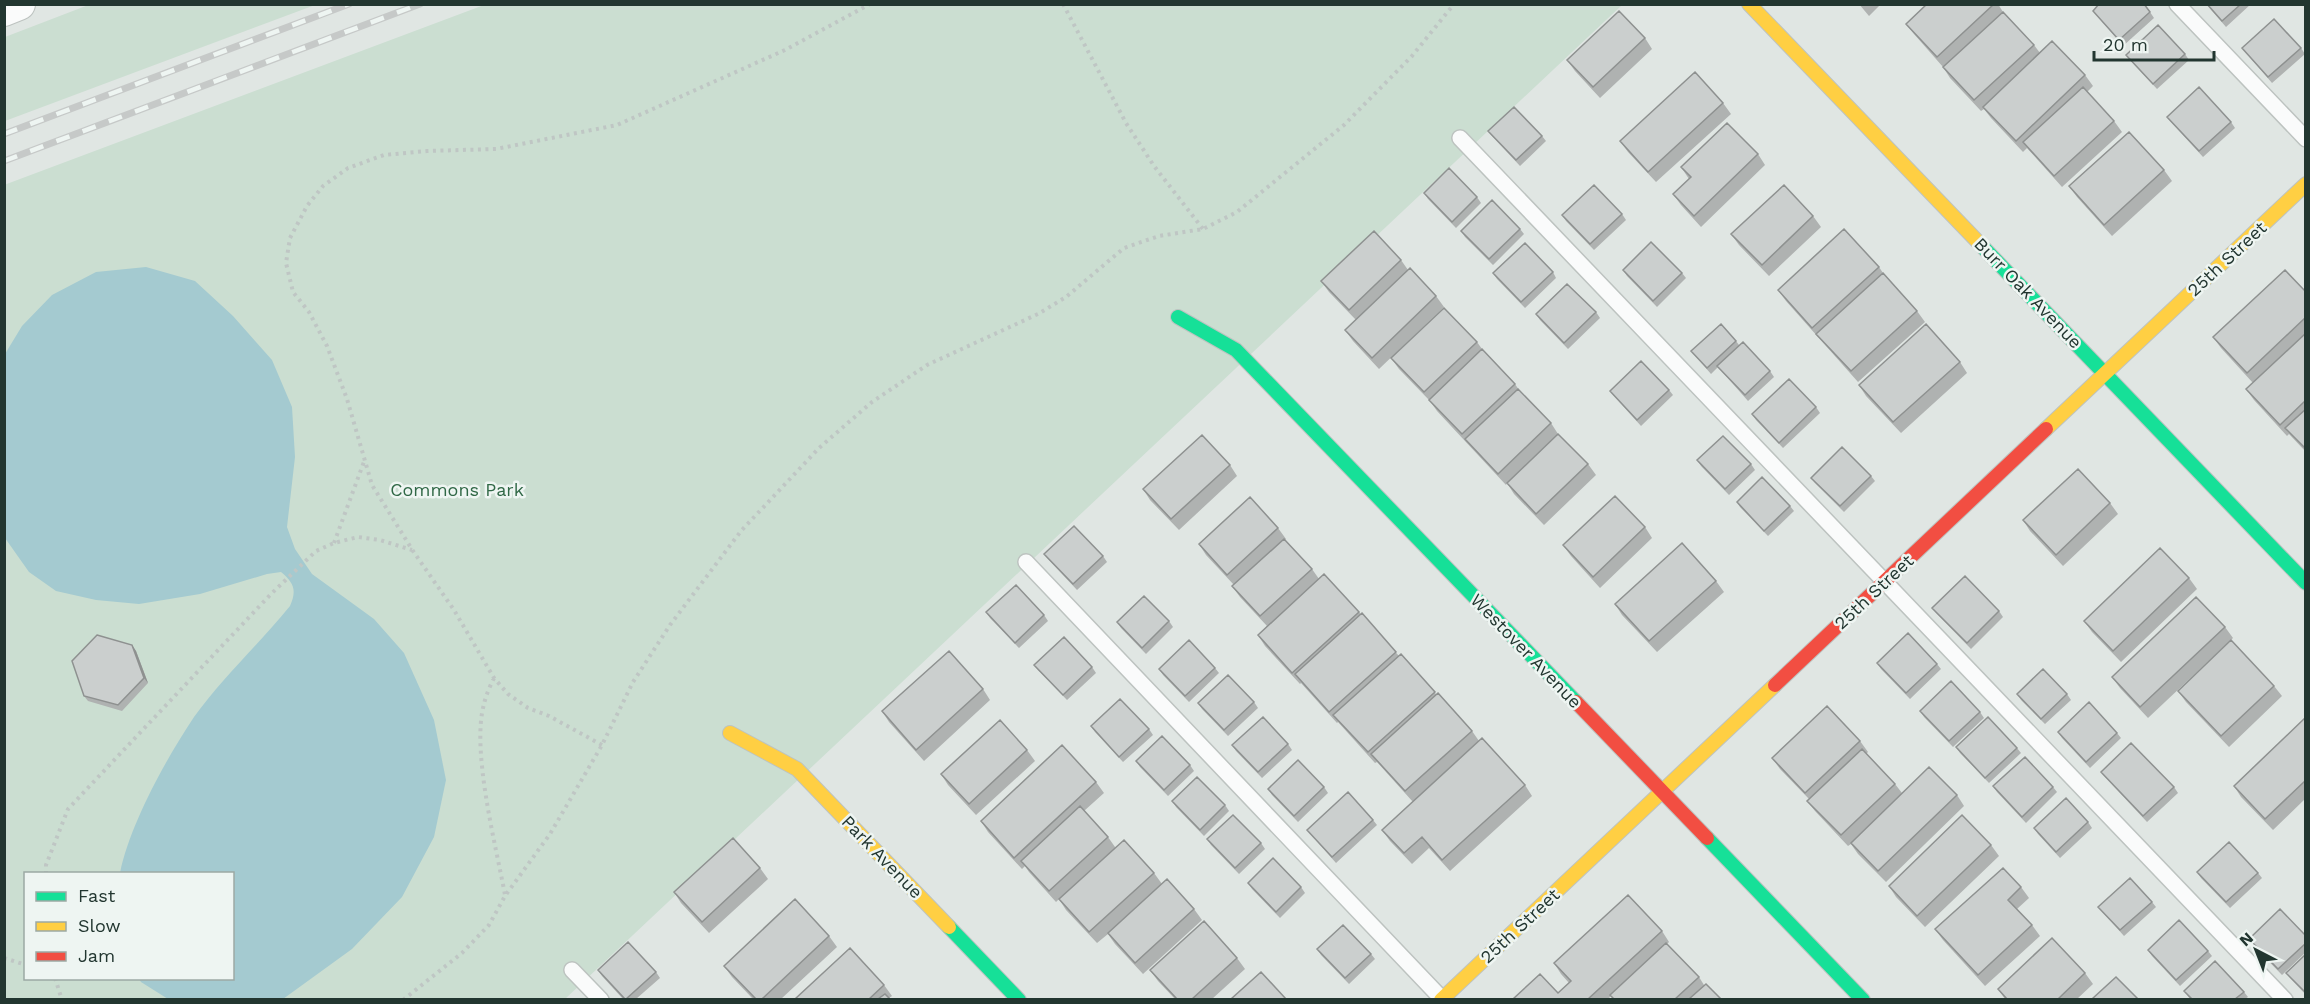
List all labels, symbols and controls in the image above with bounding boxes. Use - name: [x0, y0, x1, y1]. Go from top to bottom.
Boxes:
- scale bar: [2094, 24, 2214, 62]
- text: 20 m: [2103, 34, 2148, 55]
- street label: 25th Street: [2183, 217, 2271, 300]
- street label: Burr Oak Avenue: [1970, 233, 2087, 352]
- park label: Commons Park: [390, 479, 524, 500]
- street label: 25th Street: [1830, 550, 1918, 633]
- street label: Westover Avenue: [1466, 589, 1586, 712]
- street label: Park Avenue: [838, 811, 927, 903]
- legend: [24, 872, 234, 980]
- street label: 25th Street: [1476, 884, 1564, 967]
- text: Fast: [78, 885, 116, 906]
- text: Slow: [78, 915, 121, 936]
- north arrow: [2226, 920, 2286, 980]
- text: N: [2236, 928, 2257, 950]
- text: Jam: [78, 945, 115, 966]

